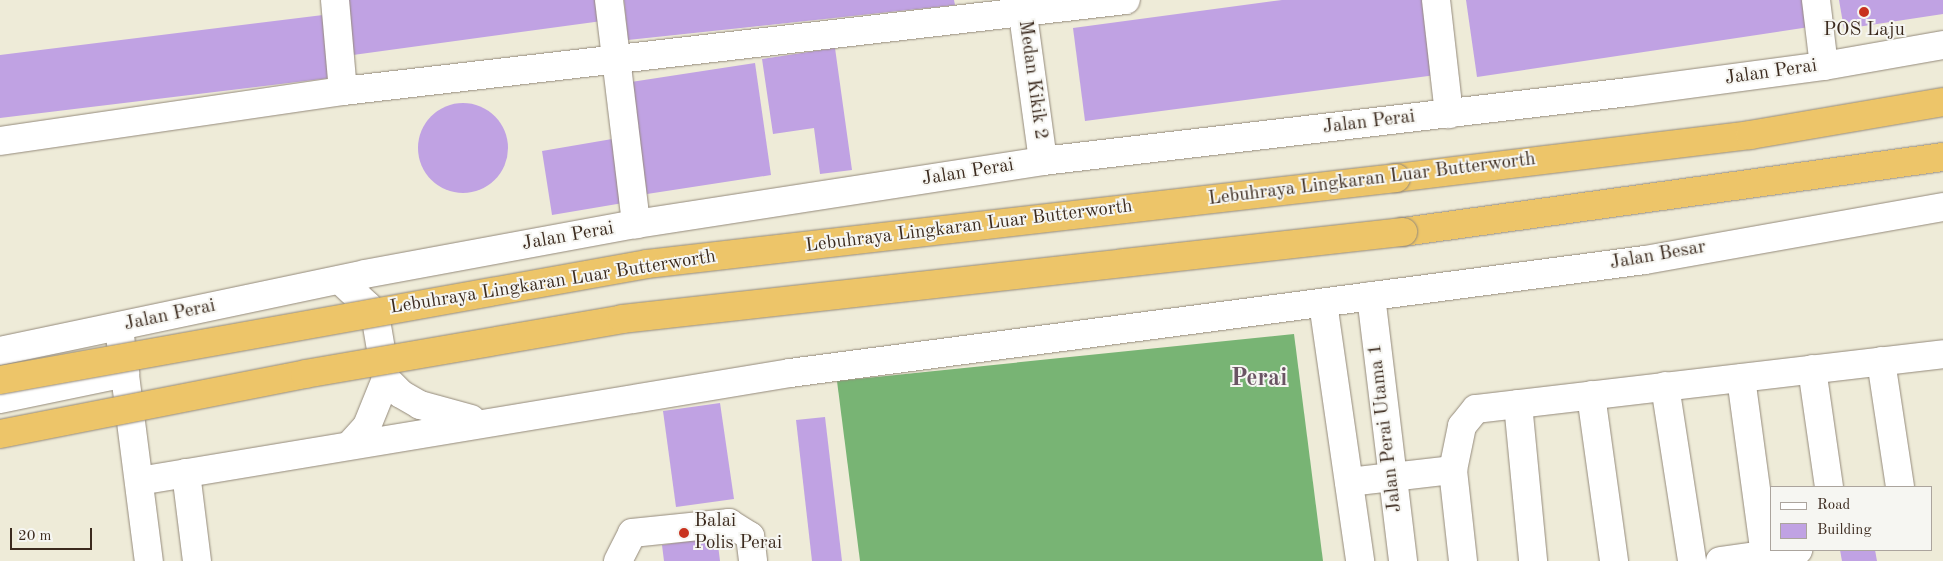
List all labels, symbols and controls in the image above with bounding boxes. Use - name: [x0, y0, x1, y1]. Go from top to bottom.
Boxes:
- marker: POS Laju: [1858, 6, 1870, 18]
- street label: Medan Kikik 2: [1012, 19, 1052, 141]
- place label: POS Laju: [1823, 20, 1905, 42]
- street label: Jalan Perai: [1724, 55, 1818, 91]
- street label: Jalan Perai: [1322, 106, 1416, 140]
- street label: Lebuhraya Lingkaran Luar Butterworth: [1207, 149, 1537, 211]
- street label: Jalan Perai: [920, 154, 1016, 192]
- street label: Lebuhraya Lingkaran Luar Butterworth: [804, 196, 1134, 258]
- street label: Jalan Perai: [520, 218, 616, 256]
- street label: Jalan Besar: [1608, 236, 1708, 276]
- street label: Lebuhraya Lingkaran Luar Butterworth: [388, 246, 718, 320]
- street label: Jalan Perai: [122, 295, 218, 337]
- street label: Jalan Perai Utama 1: [1364, 342, 1408, 514]
- district label: Perai: [1231, 366, 1287, 394]
- legend: [1770, 486, 1933, 551]
- text: Road: [1817, 498, 1850, 513]
- place label: Balai Polis Perai: [694, 511, 782, 555]
- scale bar: [12, 518, 95, 550]
- text: Building: [1817, 523, 1872, 538]
- marker: Balai Polis Perai: [678, 527, 690, 539]
- text: 20 m: [18, 529, 52, 544]

